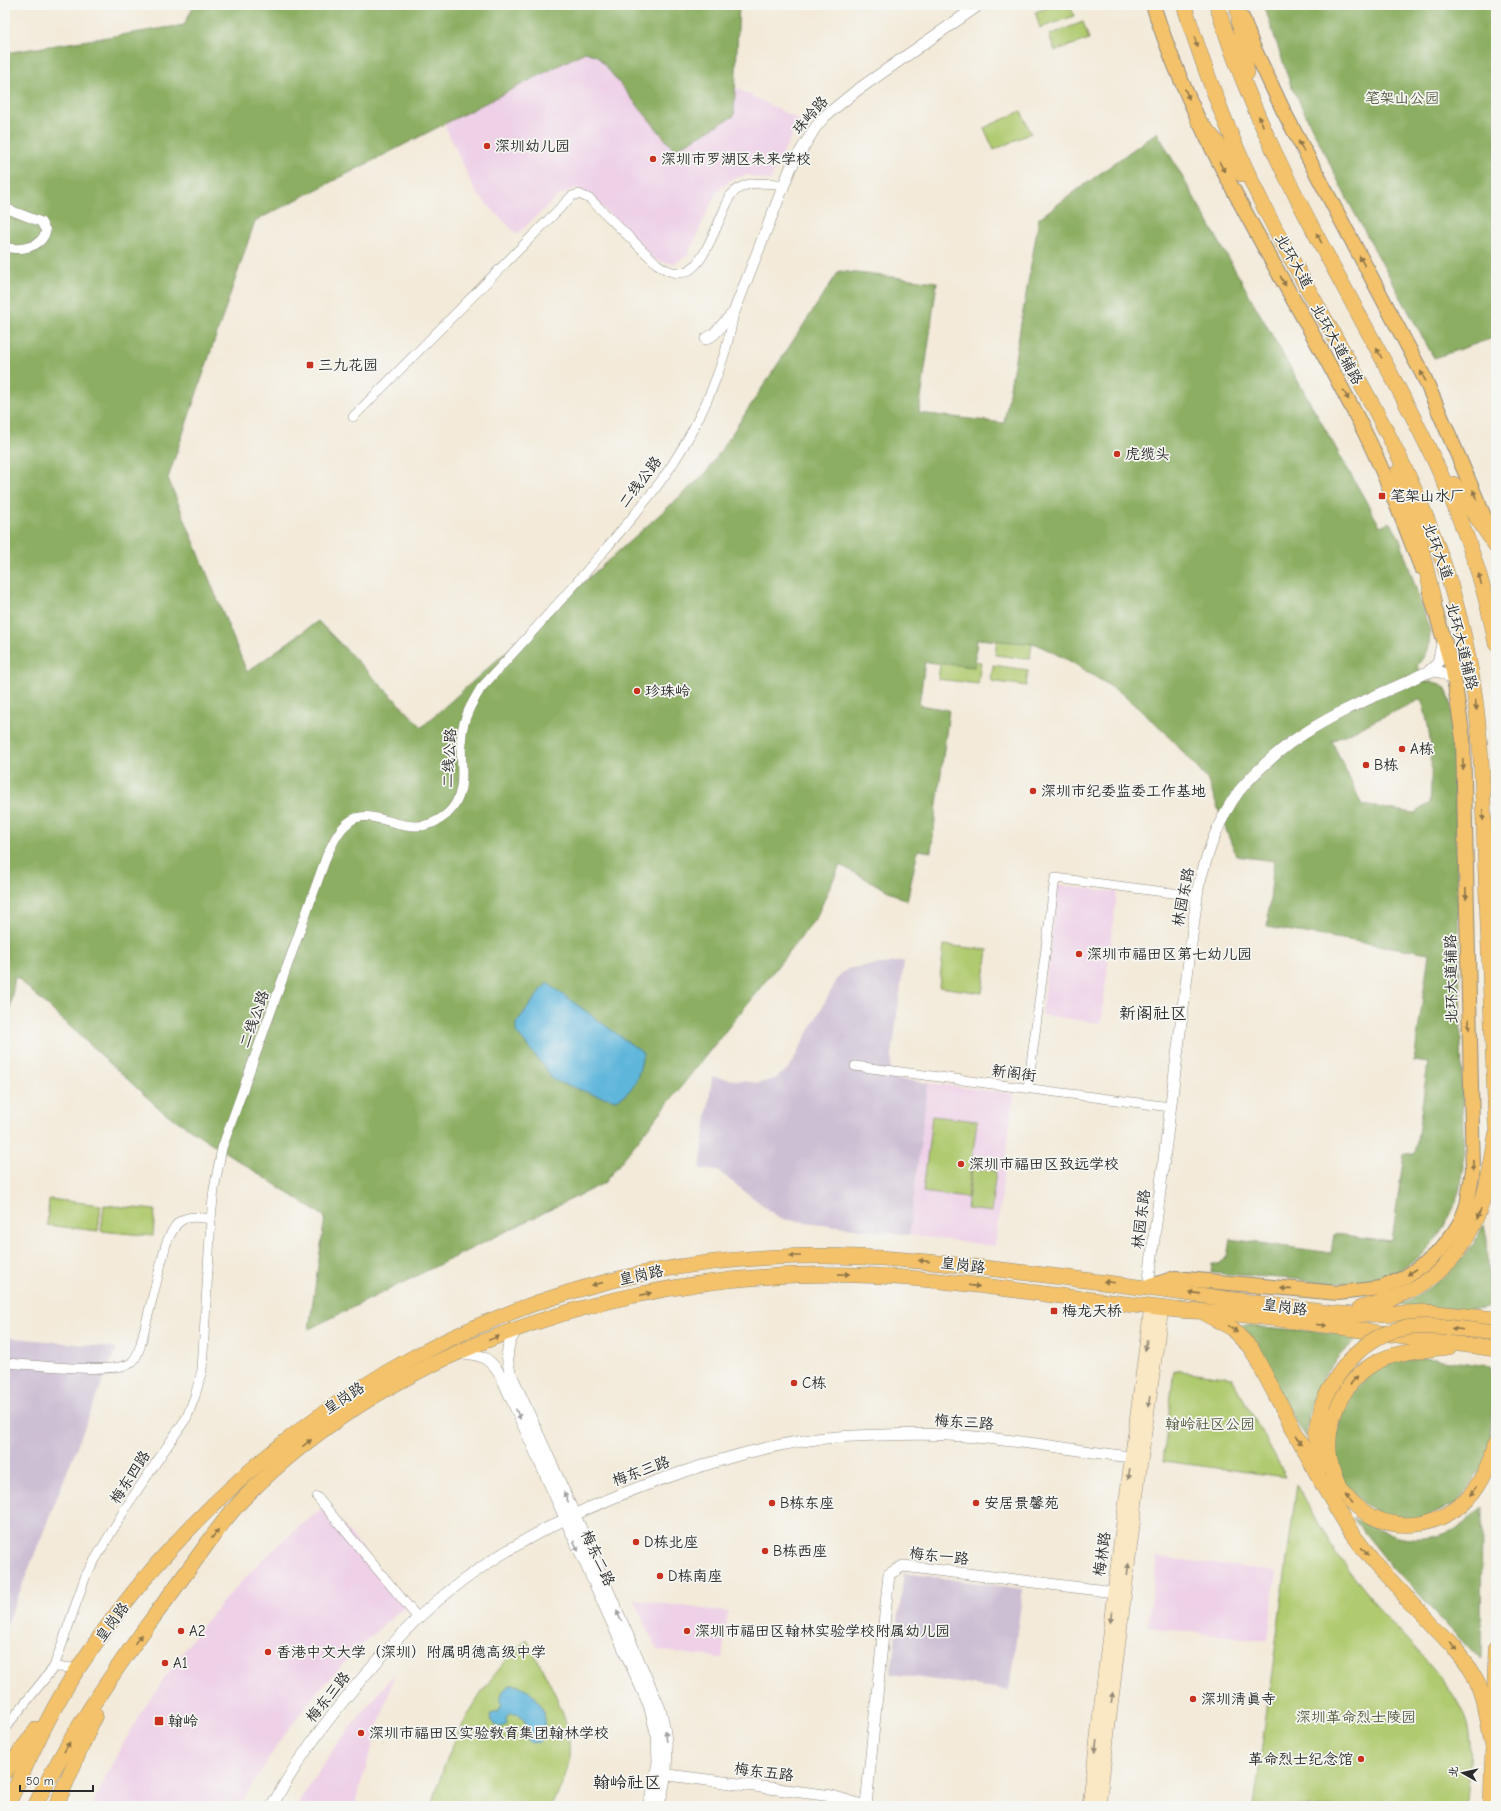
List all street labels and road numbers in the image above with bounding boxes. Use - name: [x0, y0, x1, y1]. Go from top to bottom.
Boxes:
- street label: 珠岭路: [788, 92, 832, 138]
- street label: 北环大道: [1272, 230, 1316, 292]
- street label: 北环大道辅路: [1307, 300, 1367, 388]
- street label: 二线公路: [615, 453, 665, 511]
- street label: 北环大道: [1419, 520, 1457, 582]
- street label: 北环大道辅路: [1442, 600, 1482, 692]
- street label: 二线公路: [438, 728, 460, 788]
- street label: 林园东路: [1168, 866, 1198, 928]
- street label: 北环大道辅路: [1441, 934, 1461, 1024]
- street label: 二线公路: [235, 988, 273, 1050]
- street label: 新阁街: [991, 1061, 1037, 1085]
- street label: 林园东路: [1128, 1188, 1154, 1250]
- street label: 皇岗路: [940, 1253, 986, 1277]
- street label: 皇岗路: [617, 1262, 665, 1288]
- street label: 皇岗路: [1261, 1295, 1309, 1319]
- street label: 皇岗路: [320, 1378, 368, 1418]
- street label: 梅东三路: [933, 1411, 995, 1433]
- street label: 梅东四路: [106, 1447, 154, 1507]
- street label: 梅东三路: [610, 1452, 672, 1490]
- street label: 梅东二路: [577, 1527, 619, 1589]
- street label: 梅林路: [1090, 1530, 1114, 1578]
- street label: 梅东一路: [908, 1544, 970, 1568]
- street label: 皇岗路: [91, 1599, 133, 1645]
- street label: 梅东三路: [302, 1668, 354, 1726]
- street label: 梅东五路: [733, 1759, 795, 1785]

